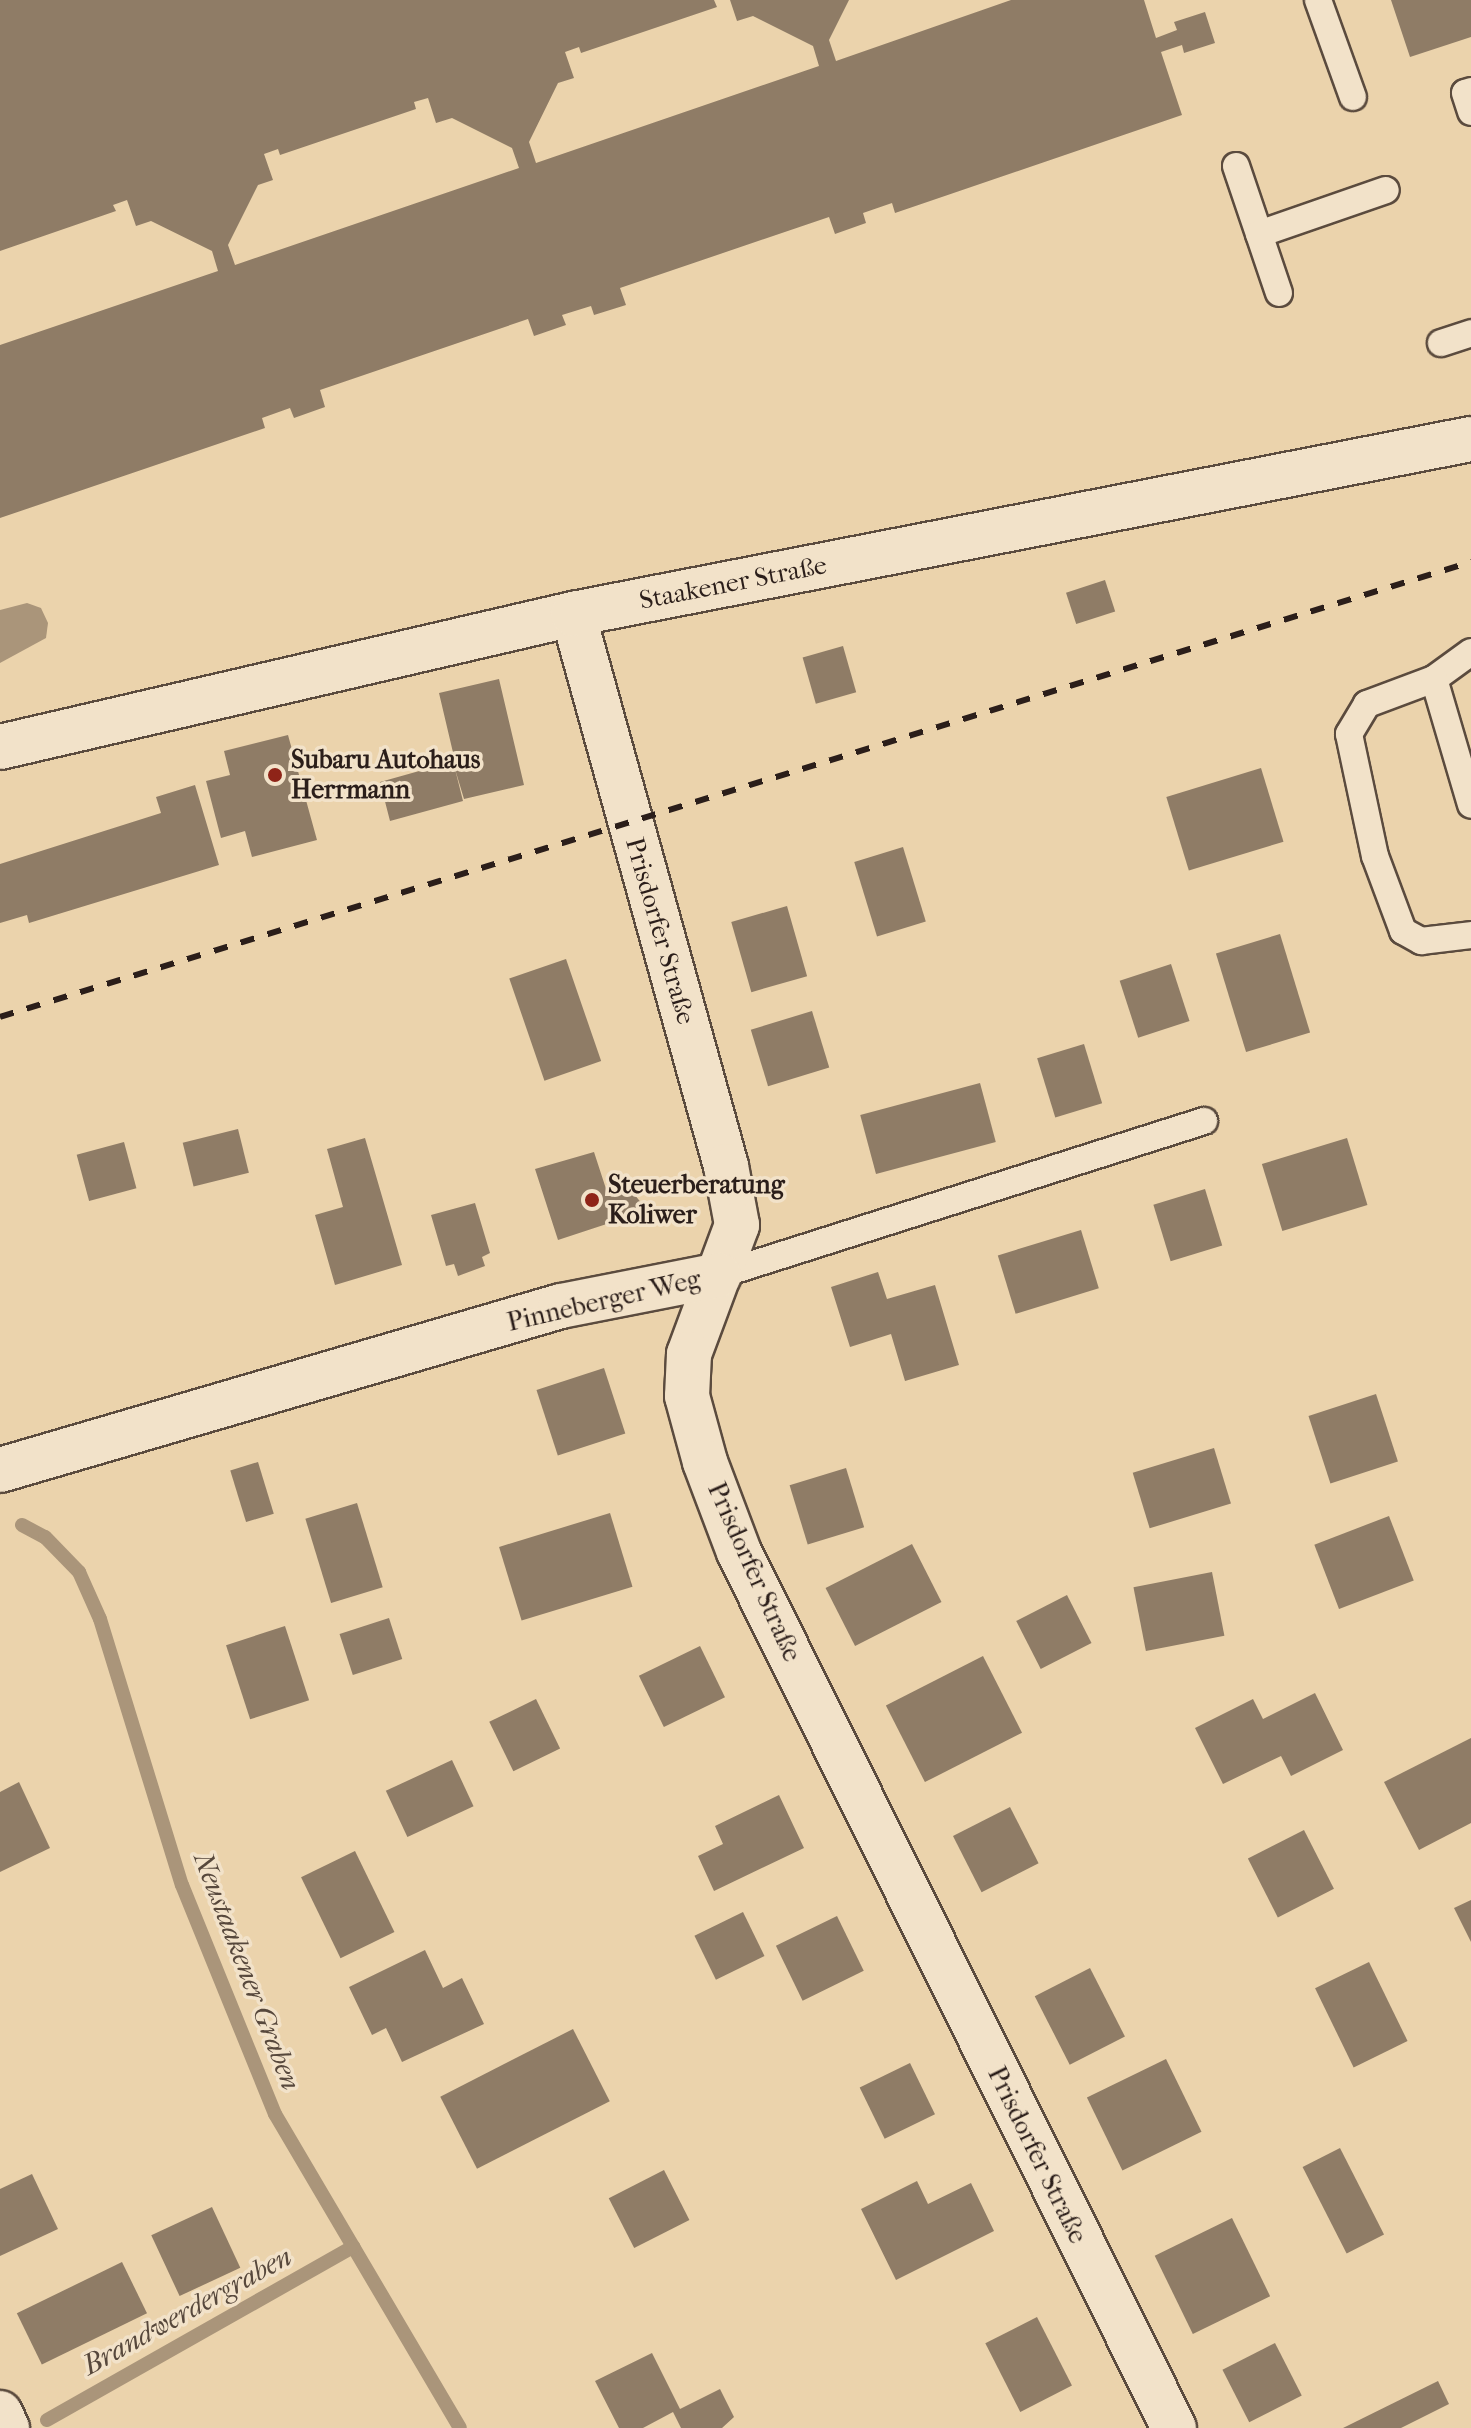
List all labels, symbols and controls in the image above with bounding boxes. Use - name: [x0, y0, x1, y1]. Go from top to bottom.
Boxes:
- street label: Staakener Straße: [637, 550, 829, 616]
- place label: Subaru Autohaus Herrmann: [291, 744, 480, 806]
- marker: Subaru Autohaus Herrmann: [266, 766, 284, 784]
- street label: Prisdorfer Straße: [618, 834, 702, 1028]
- place label: Steuerberatung Koliwer: [608, 1169, 785, 1230]
- marker: Steuerberatung Koliwer: [583, 1191, 601, 1209]
- street label: Pinneberger Weg: [504, 1264, 704, 1338]
- street label: Prisdorfer Straße: [701, 1478, 807, 1666]
- water label: Neustaakener Graben: [186, 1847, 308, 2095]
- street label: Prisdorfer Straße: [981, 2062, 1093, 2248]
- water label: Brandwerdergraben: [76, 2240, 298, 2382]

